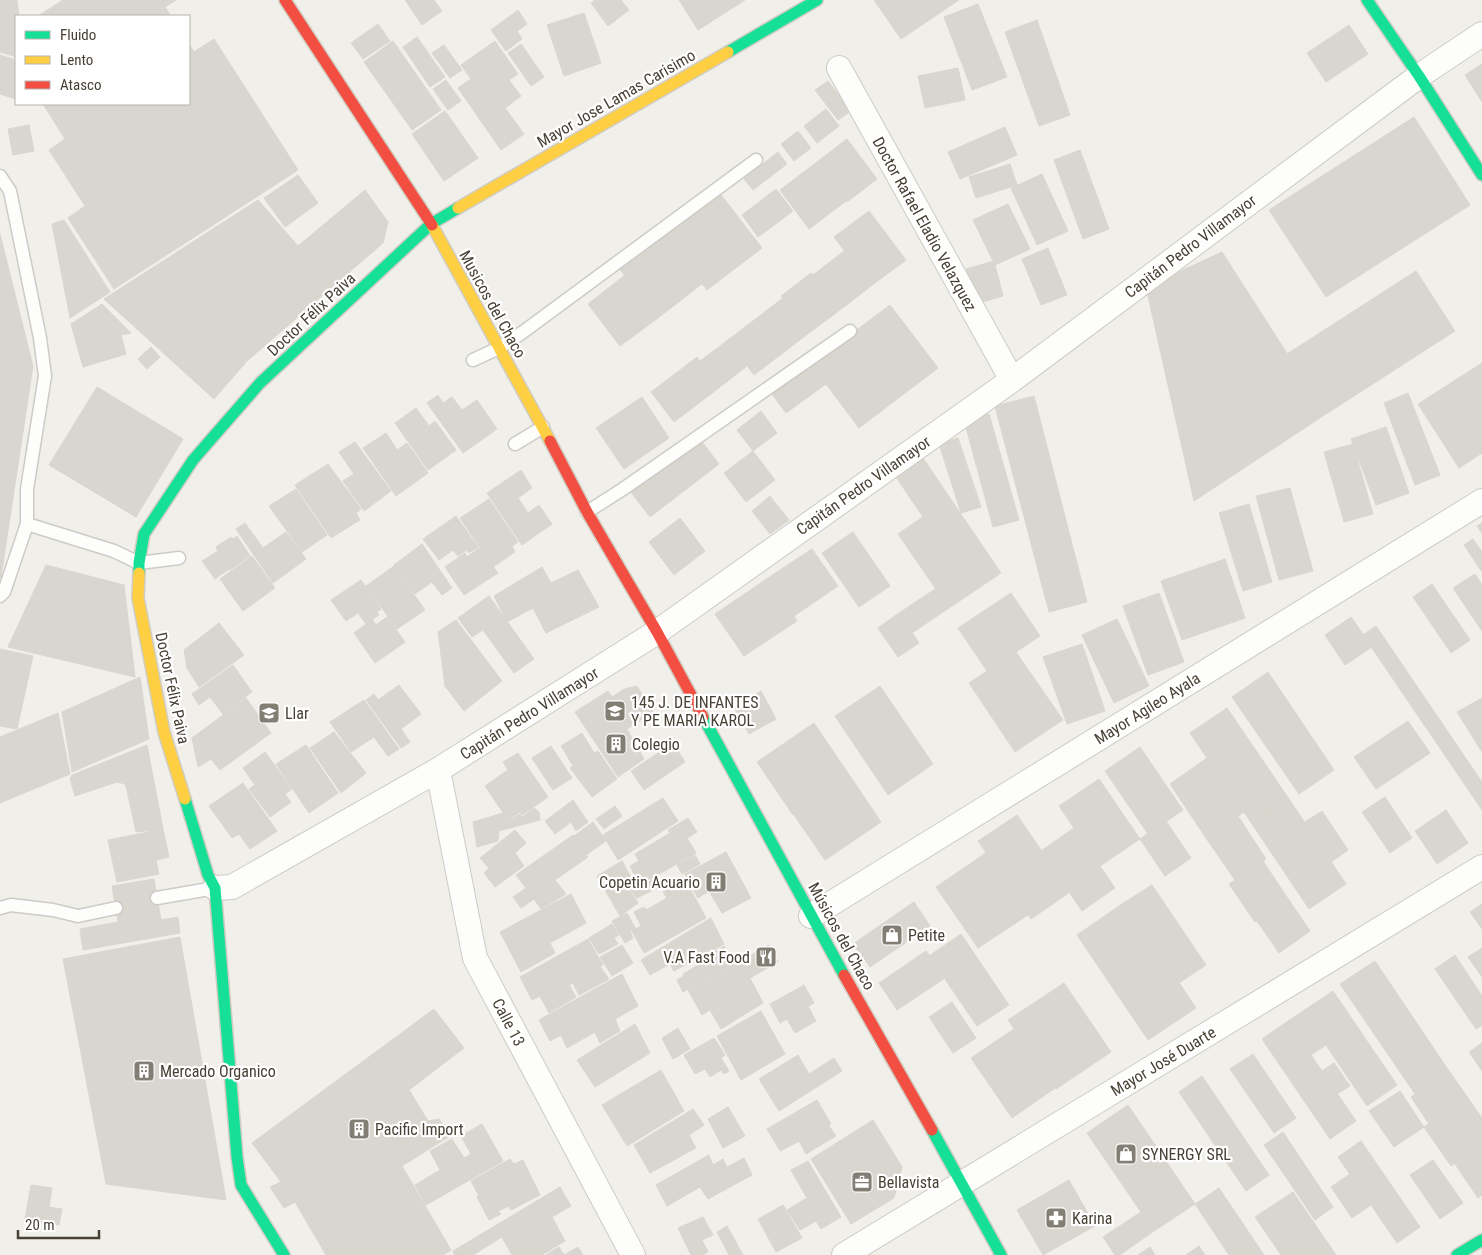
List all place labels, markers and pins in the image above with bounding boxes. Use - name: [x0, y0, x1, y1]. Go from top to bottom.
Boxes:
- place label: 145 J. DE INFANTES Y PE MARIA KAROL: [631, 693, 759, 730]
- school or university icon: 145 J. DE INFANTES Y PE MARIA KAROL: [603, 699, 627, 723]
- school or university icon: Llar: [257, 701, 281, 725]
- place label: Llar: [285, 704, 309, 723]
- building icon: Colegio: [604, 732, 628, 756]
- place label: Colegio: [632, 735, 680, 754]
- building icon: Copetin Acuario: [704, 870, 728, 894]
- place label: Copetin Acuario: [599, 873, 700, 892]
- shop icon: Petite: [880, 923, 904, 947]
- place label: Petite: [908, 926, 945, 945]
- restaurant icon: V.A Fast Food: [754, 945, 778, 969]
- place label: V.A Fast Food: [663, 948, 750, 967]
- building icon: Mercado Organico: [132, 1059, 156, 1083]
- place label: Mercado Organico: [160, 1062, 276, 1081]
- building icon: Pacific Import: [347, 1117, 371, 1141]
- place label: Pacific Import: [375, 1120, 464, 1139]
- shop icon: SYNERGY SRL: [1114, 1142, 1138, 1166]
- place label: SYNERGY SRL: [1142, 1145, 1231, 1164]
- office icon: Bellavista: [850, 1170, 874, 1194]
- place label: Bellavista: [878, 1173, 939, 1192]
- pharmacy icon: Karina: [1044, 1206, 1068, 1230]
- place label: Karina: [1072, 1209, 1112, 1228]

